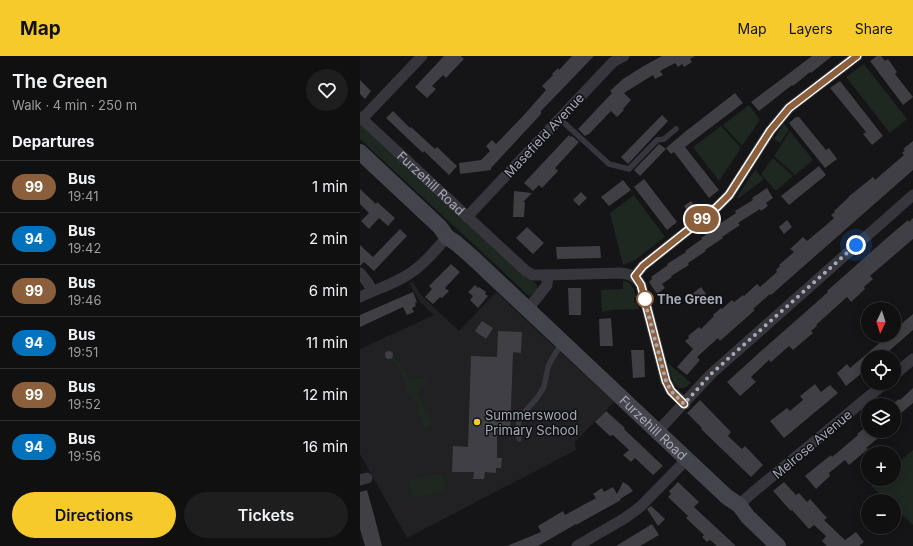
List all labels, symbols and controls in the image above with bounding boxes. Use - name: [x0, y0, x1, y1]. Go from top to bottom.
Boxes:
- text: Map: [20, 17, 61, 40]
- text: Map: [738, 20, 767, 37]
- text: Layers: [789, 20, 833, 37]
- text: Share: [855, 20, 893, 37]
- button: heart: [306, 69, 348, 111]
- text: The Green: [12, 70, 108, 93]
- street label: Masefield Avenue: [501, 90, 587, 180]
- text: Walk · 4 min · 250 m: [12, 97, 137, 113]
- text: Departures: [12, 132, 94, 151]
- street label: Furzehill Road: [394, 148, 468, 218]
- text: Bus: [68, 169, 96, 188]
- text: 1 min: [312, 177, 348, 196]
- text: 99: [25, 178, 43, 195]
- text: 19:41: [68, 188, 99, 204]
- line badge: 99: [684, 206, 720, 232]
- text: 99: [693, 210, 711, 227]
- text: Bus: [68, 221, 96, 240]
- text: 2 min: [309, 229, 348, 248]
- text: 94: [25, 230, 43, 247]
- your location: [846, 235, 866, 255]
- text: 19:42: [68, 240, 101, 256]
- text: Bus: [68, 273, 96, 292]
- text: 6 min: [309, 281, 348, 300]
- text: 99: [25, 282, 43, 299]
- marker: The Green: [636, 290, 654, 308]
- place label: The Green: [657, 291, 723, 307]
- text: 19:46: [68, 292, 102, 308]
- north arrow: [861, 302, 901, 342]
- map controls: [861, 302, 901, 534]
- text: Bus: [68, 325, 96, 344]
- text: 11 min: [306, 333, 348, 352]
- text: 94: [25, 334, 43, 351]
- text: 19:51: [68, 344, 98, 360]
- button: locate: [861, 350, 901, 390]
- text: Bus: [68, 377, 96, 396]
- text: 12 min: [303, 385, 348, 404]
- text: 99: [25, 386, 43, 403]
- street label: Furzehill Road: [616, 392, 690, 463]
- text: 19:52: [68, 396, 101, 412]
- button: layers: [861, 398, 901, 438]
- street label: Melrose Avenue: [769, 406, 855, 482]
- place label: Summerswood Primary School: [485, 407, 579, 438]
- marker: Summerswood Primary School: [472, 417, 482, 427]
- text: Bus: [68, 429, 96, 448]
- text: 16 min: [303, 437, 348, 456]
- text: 94: [25, 438, 43, 455]
- button: +: [861, 446, 901, 486]
- text: 19:56: [68, 448, 101, 464]
- button: Directions: [12, 492, 176, 538]
- button: Tickets: [184, 492, 348, 538]
- button: −: [861, 494, 901, 534]

